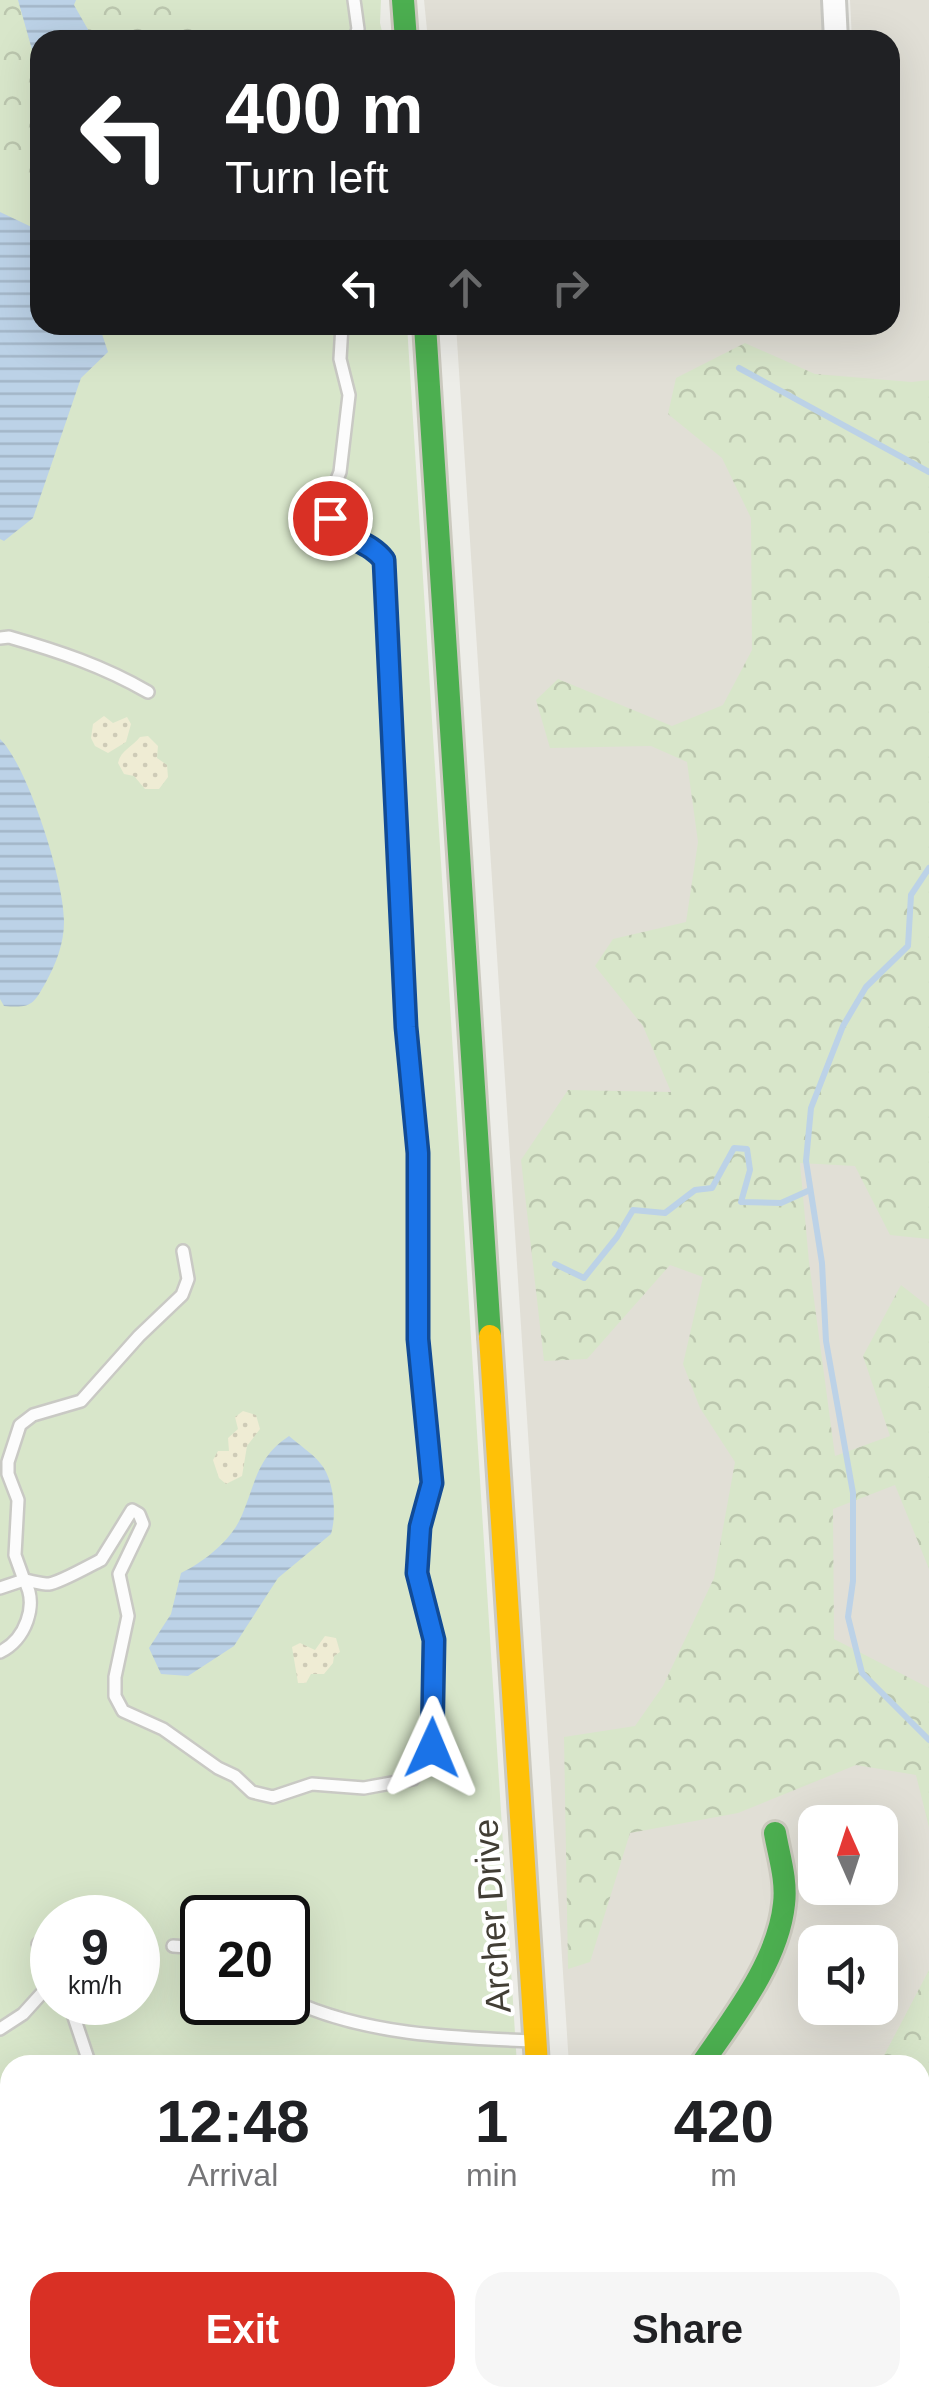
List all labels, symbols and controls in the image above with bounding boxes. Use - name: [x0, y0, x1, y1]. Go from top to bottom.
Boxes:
- icon: left: [60, 70, 190, 200]
- text: 400 m: [225, 70, 423, 148]
- text: Turn left: [225, 152, 388, 203]
- icon: left: [333, 260, 388, 315]
- icon: ahead: [438, 260, 493, 315]
- icon: right: [543, 260, 598, 315]
- pin: [288, 476, 373, 561]
- icon: arrive: [303, 491, 358, 546]
- position arrow: [380, 1696, 484, 1800]
- north arrow: [798, 1805, 898, 1905]
- map controls: [798, 1805, 898, 2025]
- street label: Archer Drive: [465, 1818, 518, 2014]
- speed limit sign: 20: [180, 1895, 310, 2025]
- text: 9: [81, 1920, 109, 1976]
- button: sound: [798, 1925, 898, 2025]
- text: km/h: [68, 1971, 122, 1999]
- text: 12:48: [156, 2088, 310, 2155]
- text: 1: [475, 2088, 508, 2155]
- text: 420: [674, 2088, 774, 2155]
- text: Arrival: [188, 2157, 278, 2193]
- text: min: [466, 2157, 517, 2193]
- text: m: [710, 2157, 737, 2193]
- button: Exit: [30, 2272, 455, 2387]
- button: Share: [475, 2272, 900, 2387]

